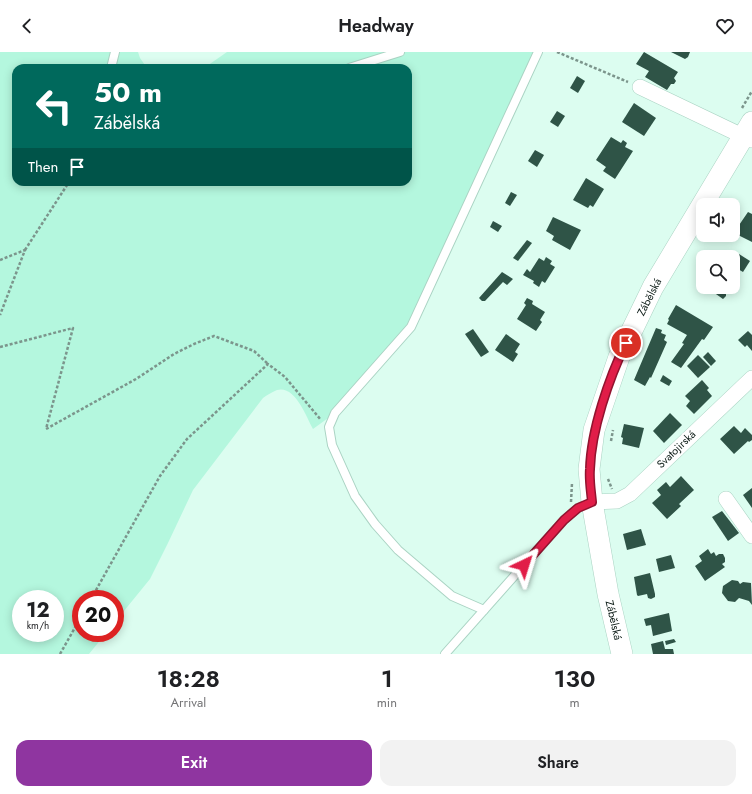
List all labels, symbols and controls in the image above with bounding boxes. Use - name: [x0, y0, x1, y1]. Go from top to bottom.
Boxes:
- text: Headway: [338, 13, 414, 39]
- icon: back: [16, 15, 38, 37]
- icon: heart: [714, 15, 736, 37]
- text: 50 m: [94, 72, 162, 113]
- icon: left: [28, 80, 80, 132]
- text: Zábělská: [94, 110, 160, 136]
- text: Then: [28, 156, 58, 178]
- icon: arrive: [66, 156, 88, 178]
- map controls: [696, 198, 740, 294]
- button: sound: [696, 198, 740, 242]
- button: search: [696, 250, 740, 294]
- street label: Zábělská: [633, 275, 665, 319]
- pin: [609, 326, 643, 360]
- icon: arrive: [615, 332, 637, 354]
- street label: Svatojirská: [653, 426, 699, 472]
- position arrow: [503, 544, 545, 586]
- speed limit sign: 20: [72, 590, 124, 642]
- text: 12: [26, 596, 50, 625]
- street label: Zábělská: [602, 599, 626, 641]
- text: km/h: [27, 618, 49, 633]
- text: 18:28: [157, 661, 220, 696]
- text: 1: [381, 661, 393, 696]
- text: 130: [554, 661, 595, 696]
- text: Arrival: [170, 693, 206, 712]
- text: min: [377, 693, 397, 712]
- text: m: [569, 693, 580, 712]
- button: Exit: [16, 740, 372, 786]
- button: Share: [380, 740, 736, 786]

